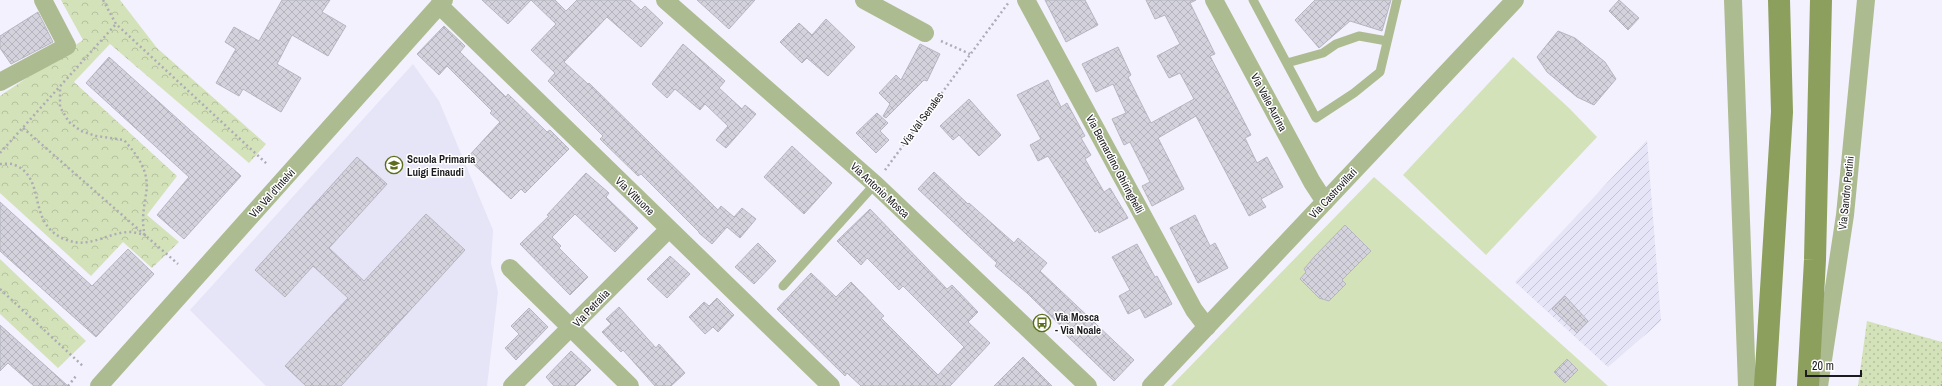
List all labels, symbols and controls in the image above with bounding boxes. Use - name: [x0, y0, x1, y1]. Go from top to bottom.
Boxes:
- street label: Via Valle Aurina: [1248, 71, 1290, 133]
- street label: Via Val Senales: [898, 89, 947, 149]
- street label: Via Bernardino Ghiringhelli: [1083, 112, 1147, 216]
- place label: Scuola Primaria Luigi Einaudi: [407, 152, 475, 179]
- school or university icon: Scuola Primaria Luigi Einaudi: [384, 155, 404, 175]
- street label: Via Sandro Pertini: [1835, 155, 1857, 231]
- street label: Via Antonio Mosca: [848, 159, 912, 221]
- street label: Via Val d'Intelvi: [246, 165, 298, 221]
- street label: Via Castrovillari: [1306, 165, 1360, 221]
- street label: Via Vittuone: [612, 174, 658, 218]
- street label: Via Petralia: [570, 286, 612, 330]
- place label: Via Mosca - Via Noale: [1055, 310, 1101, 337]
- bus stop icon: Via Mosca - Via Noale: [1032, 313, 1052, 333]
- scale bar: [1806, 352, 1861, 378]
- text: 20 m: [1812, 358, 1834, 374]

